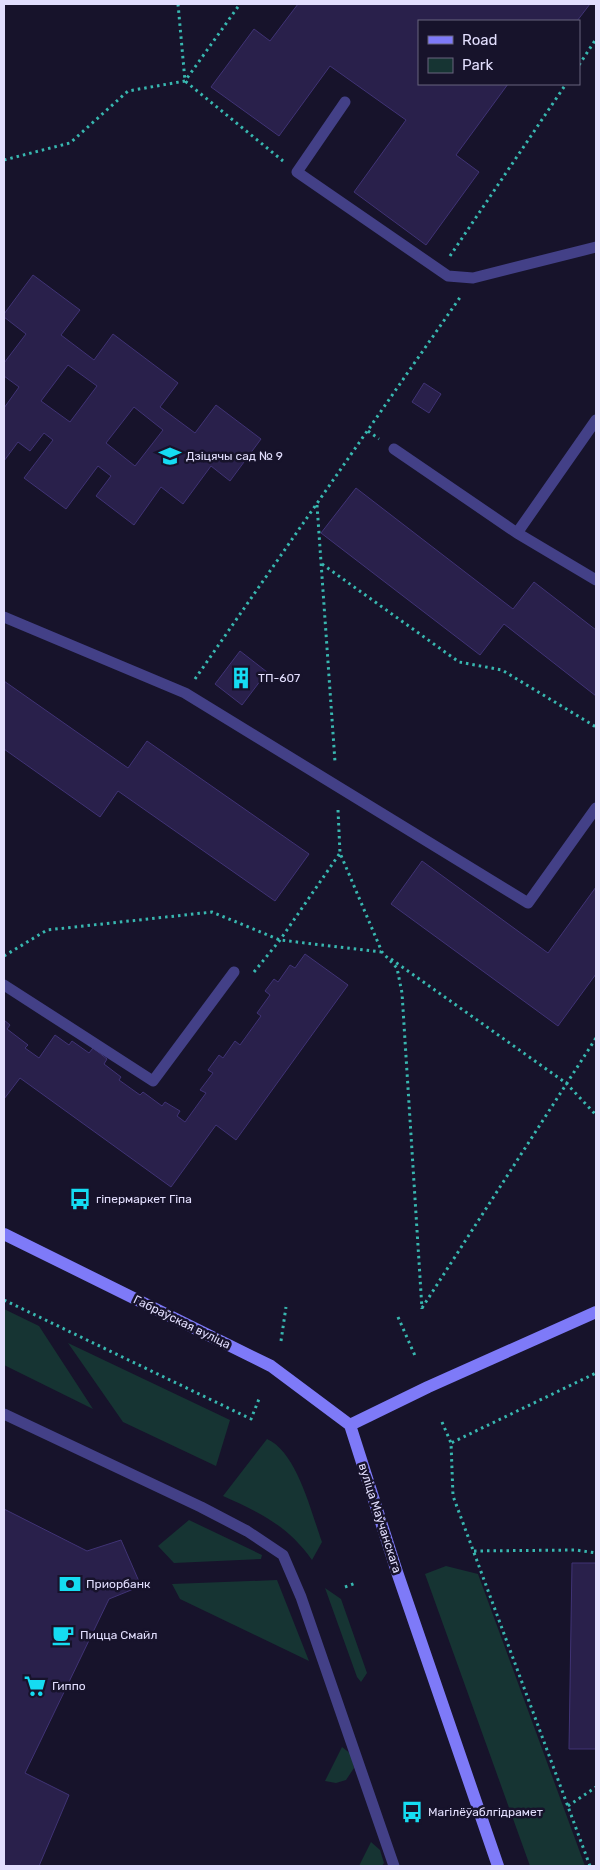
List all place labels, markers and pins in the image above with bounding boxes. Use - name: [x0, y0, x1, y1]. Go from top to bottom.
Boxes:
- school or university icon: Дзіцячы сад № 9: [157, 443, 183, 469]
- place label: Дзіцячы сад № 9: [186, 449, 283, 463]
- building icon: ТП-607: [228, 665, 254, 691]
- place label: ТП-607: [258, 671, 300, 685]
- bus stop icon: гіпермаркет Гіпа: [67, 1186, 93, 1212]
- place label: гіпермаркет Гіпа: [96, 1192, 192, 1206]
- bank icon: Приорбанк: [57, 1571, 83, 1597]
- place label: Приорбанк: [86, 1577, 151, 1591]
- cafe icon: Пицца Смайл: [50, 1622, 76, 1648]
- place label: Пицца Смайл: [80, 1628, 157, 1642]
- supermarket icon: Гиппо: [22, 1673, 48, 1699]
- place label: Гиппо: [52, 1679, 86, 1693]
- bus stop icon: Магілёўаблгідрамет: [399, 1799, 425, 1825]
- place label: Магілёўаблгідрамет: [428, 1805, 543, 1819]

